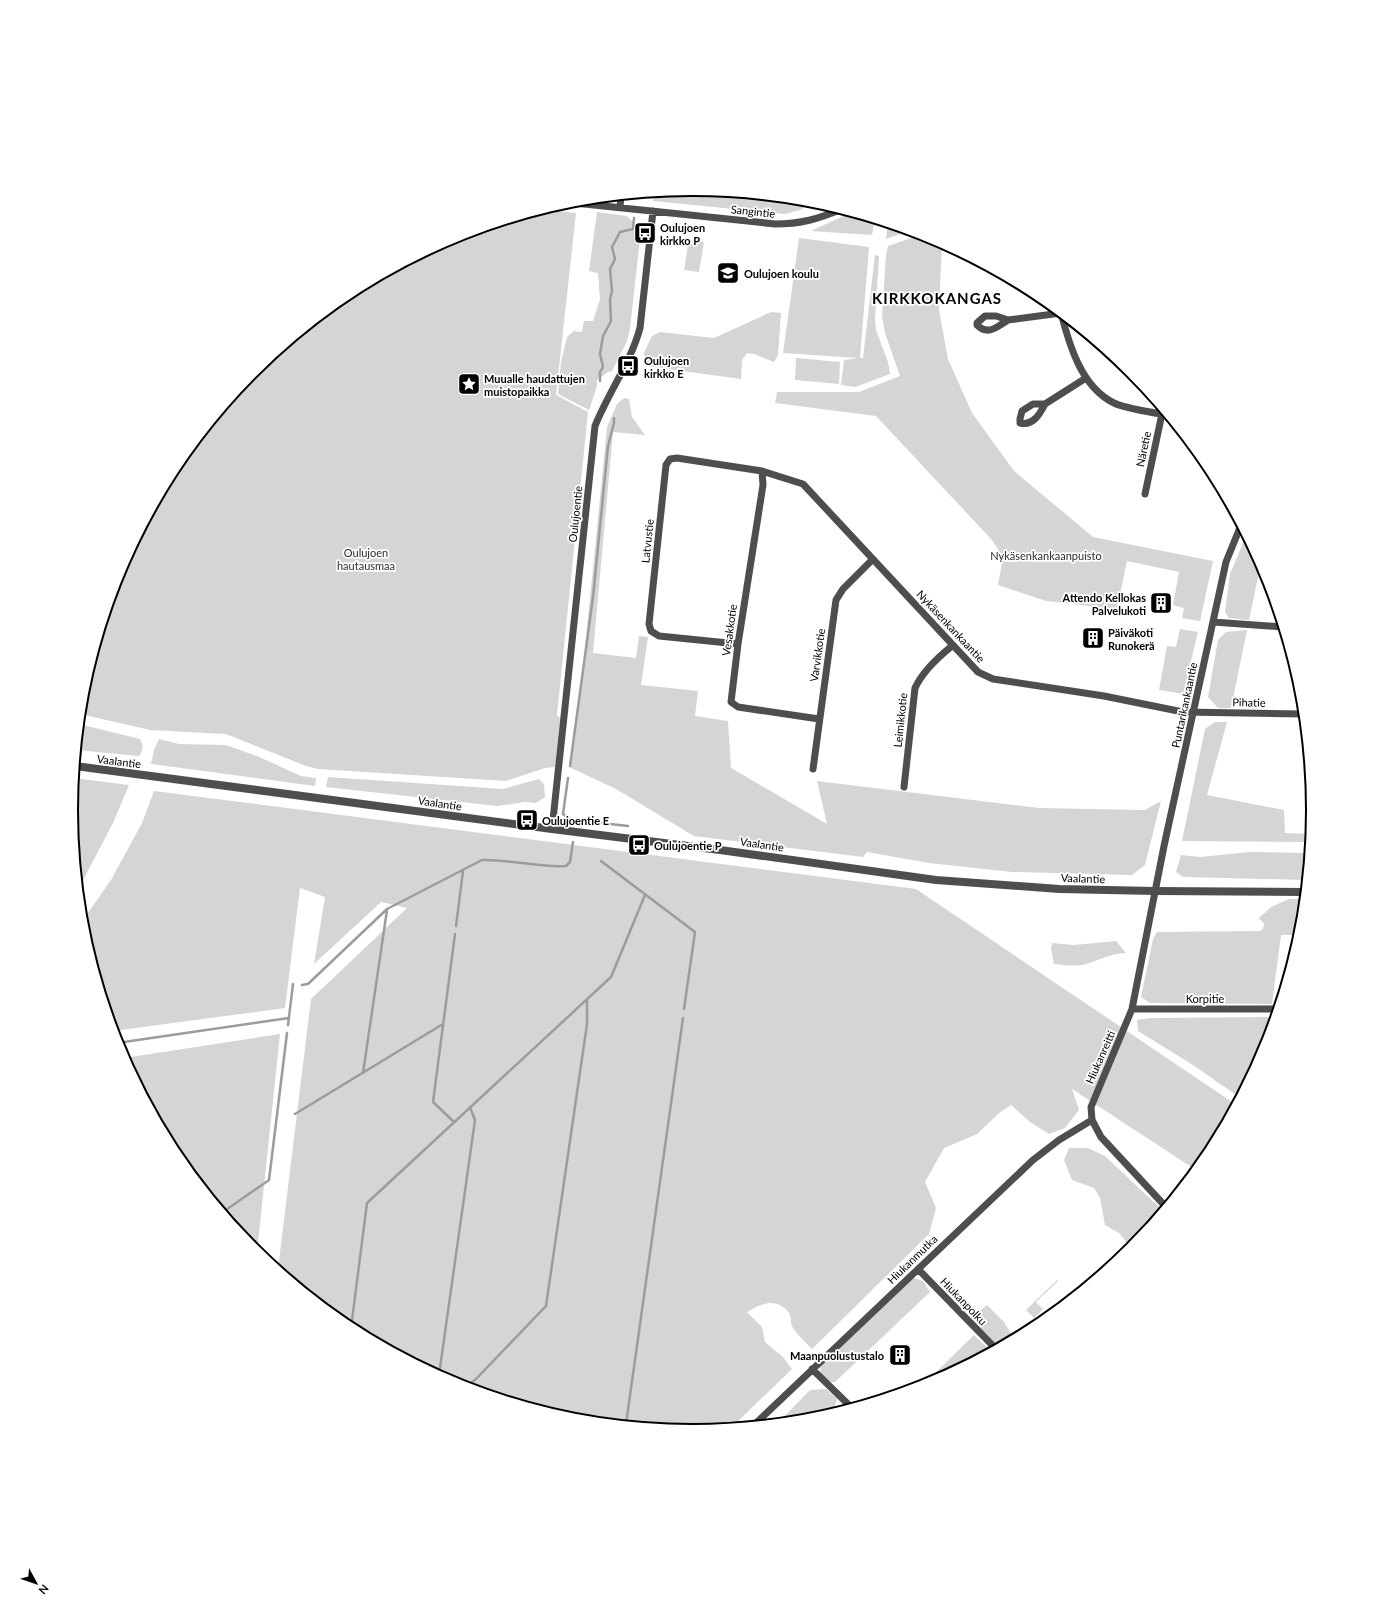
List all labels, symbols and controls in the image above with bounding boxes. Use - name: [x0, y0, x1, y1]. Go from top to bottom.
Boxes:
- street label: Sangintie: [730, 202, 776, 220]
- bus stop icon: Oulujoen kirkko P: [632, 220, 658, 246]
- place label: Oulujoen kirkko P: [660, 221, 705, 247]
- school or university icon: Oulujoen koulu: [715, 260, 741, 286]
- place label: Oulujoen koulu: [744, 267, 819, 280]
- district label: KIRKKOKANGAS: [872, 289, 1002, 307]
- bus stop icon: Oulujoen kirkko E: [615, 353, 641, 379]
- place label: Oulujoen kirkko E: [644, 354, 689, 380]
- place icon: Muualle haudattujen muistopaikka: [456, 371, 482, 397]
- place label: Muualle haudattujen muistopaikka: [484, 372, 585, 398]
- street label: Näretie: [1133, 430, 1153, 468]
- street label: Oulujoentie: [566, 485, 584, 543]
- street label: Latvustie: [638, 518, 656, 564]
- park label: Oulujoen hautausmaa: [337, 546, 395, 572]
- park label: Nykäsenkankaanpuisto: [990, 549, 1102, 562]
- street label: Nykäsenkankaantie: [914, 587, 988, 665]
- building icon: Attendo Kellokas Palvelukoti: [1148, 590, 1174, 616]
- place label: Attendo Kellokas Palvelukoti: [1062, 591, 1146, 617]
- street label: Vesakkotie: [719, 603, 739, 657]
- building icon: Päiväkoti Runokerä: [1080, 625, 1106, 651]
- place label: Päiväkoti Runokerä: [1108, 626, 1155, 652]
- street label: Varvikkotie: [807, 627, 827, 683]
- street label: Puntarikankaantie: [1169, 661, 1199, 749]
- street label: Leimikkotie: [891, 692, 909, 748]
- street label: Pihatie: [1232, 695, 1266, 709]
- street label: Vaalantie: [96, 752, 142, 770]
- street label: Vaalantie: [417, 793, 463, 813]
- bus stop icon: Oulujoentie E: [514, 807, 540, 833]
- place label: Oulujoentie E: [542, 814, 609, 827]
- bus stop icon: Oulujoentie P: [626, 832, 652, 858]
- street label: Vaalantie: [739, 834, 785, 854]
- place label: Oulujoentie P: [654, 839, 722, 852]
- street label: Vaalantie: [1061, 871, 1106, 885]
- street label: Korpitie: [1186, 992, 1224, 1005]
- street label: Hiukanreitti: [1083, 1028, 1117, 1086]
- street label: Hiukanmutka: [884, 1232, 940, 1286]
- street label: Hiukanpolku: [938, 1275, 990, 1327]
- building icon: Maanpuolustustalo: [887, 1342, 913, 1368]
- place label: Maanpuolustustalo: [790, 1349, 884, 1362]
- north arrow: [16, 1563, 56, 1603]
- text: N: [36, 1582, 52, 1597]

